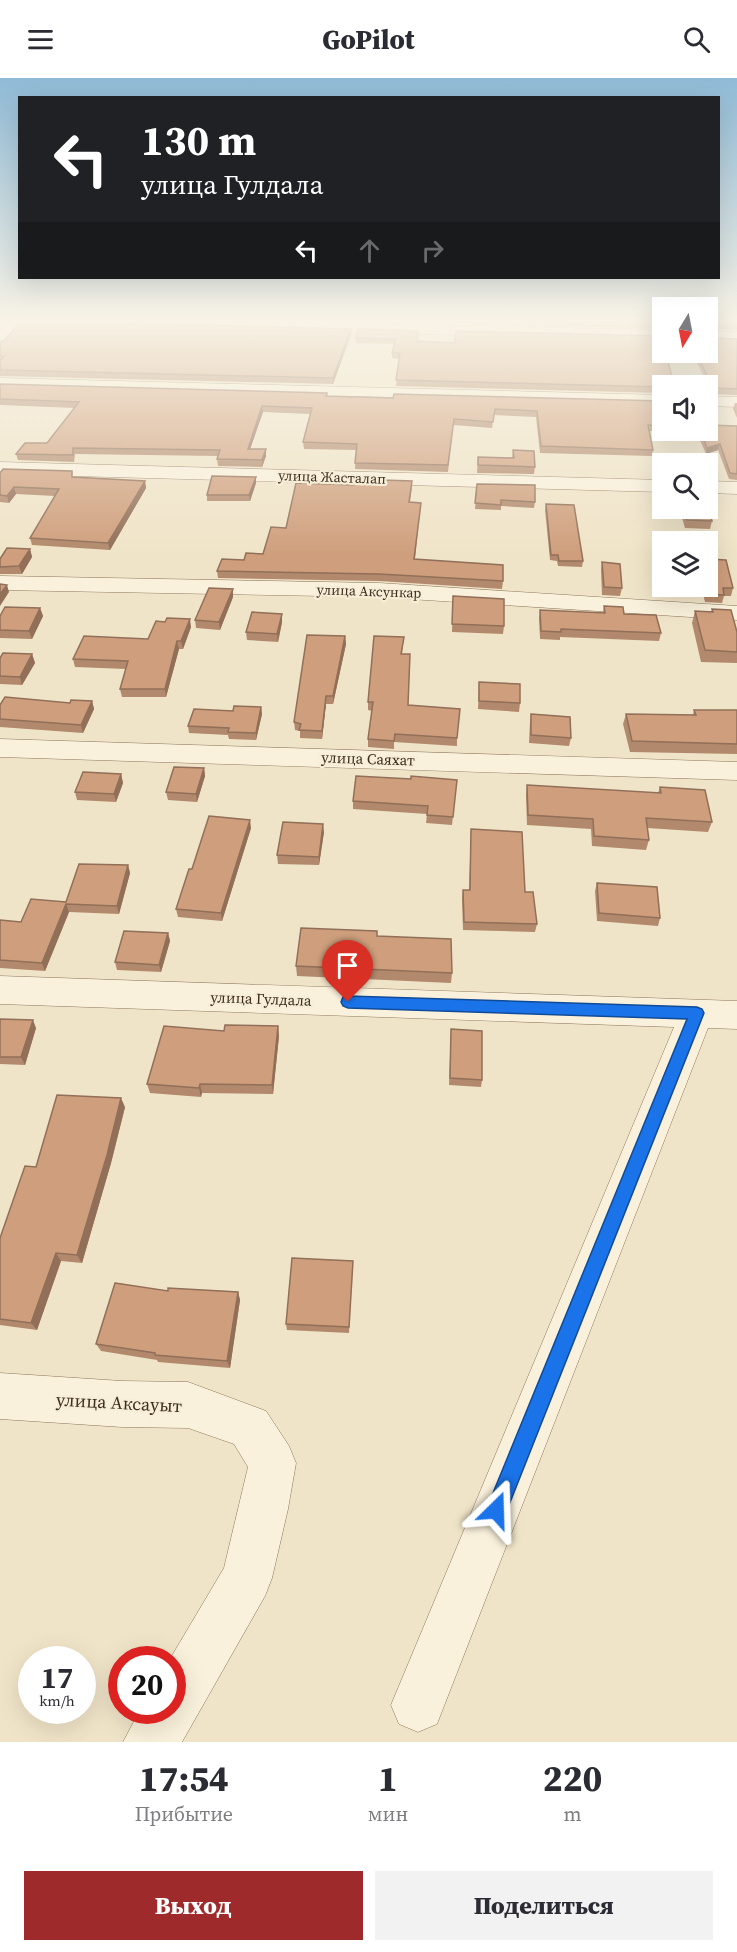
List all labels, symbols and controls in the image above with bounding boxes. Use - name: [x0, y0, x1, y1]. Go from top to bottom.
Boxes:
- text: GoPilot: [322, 21, 415, 58]
- icon: menu: [24, 23, 57, 56]
- icon: search: [680, 23, 713, 56]
- text: 130 m: [141, 111, 256, 169]
- icon: left: [42, 120, 120, 198]
- text: улица Гулдала: [141, 166, 323, 203]
- icon: left: [290, 234, 323, 267]
- icon: ahead: [353, 234, 386, 267]
- icon: right: [416, 234, 449, 267]
- north arrow: [652, 297, 718, 363]
- map controls: [652, 297, 718, 597]
- button: sound: [652, 375, 718, 441]
- button: search: [652, 453, 718, 519]
- street label: улица Жасталап: [278, 465, 386, 489]
- button: layers: [652, 531, 718, 597]
- street label: улица Аксункар: [316, 579, 422, 603]
- street label: улица Саяхат: [321, 746, 415, 771]
- pin: [322, 940, 373, 1002]
- icon: arrive: [331, 949, 364, 982]
- street label: улица Гулдала: [210, 986, 312, 1011]
- street label: улица Аксауыт: [55, 1387, 183, 1418]
- position arrow: [464, 1478, 528, 1542]
- speed limit sign: 20: [108, 1646, 186, 1724]
- text: 17: [41, 1657, 73, 1698]
- text: km/h: [39, 1690, 75, 1711]
- text: 17:54: [139, 1754, 229, 1803]
- text: 1: [378, 1754, 398, 1803]
- text: 220: [543, 1754, 602, 1803]
- text: Прибытие: [135, 1800, 233, 1828]
- text: мин: [368, 1800, 408, 1828]
- text: m: [564, 1800, 582, 1828]
- button: Выход: [24, 1871, 363, 1940]
- button: Поделиться: [375, 1871, 713, 1940]

